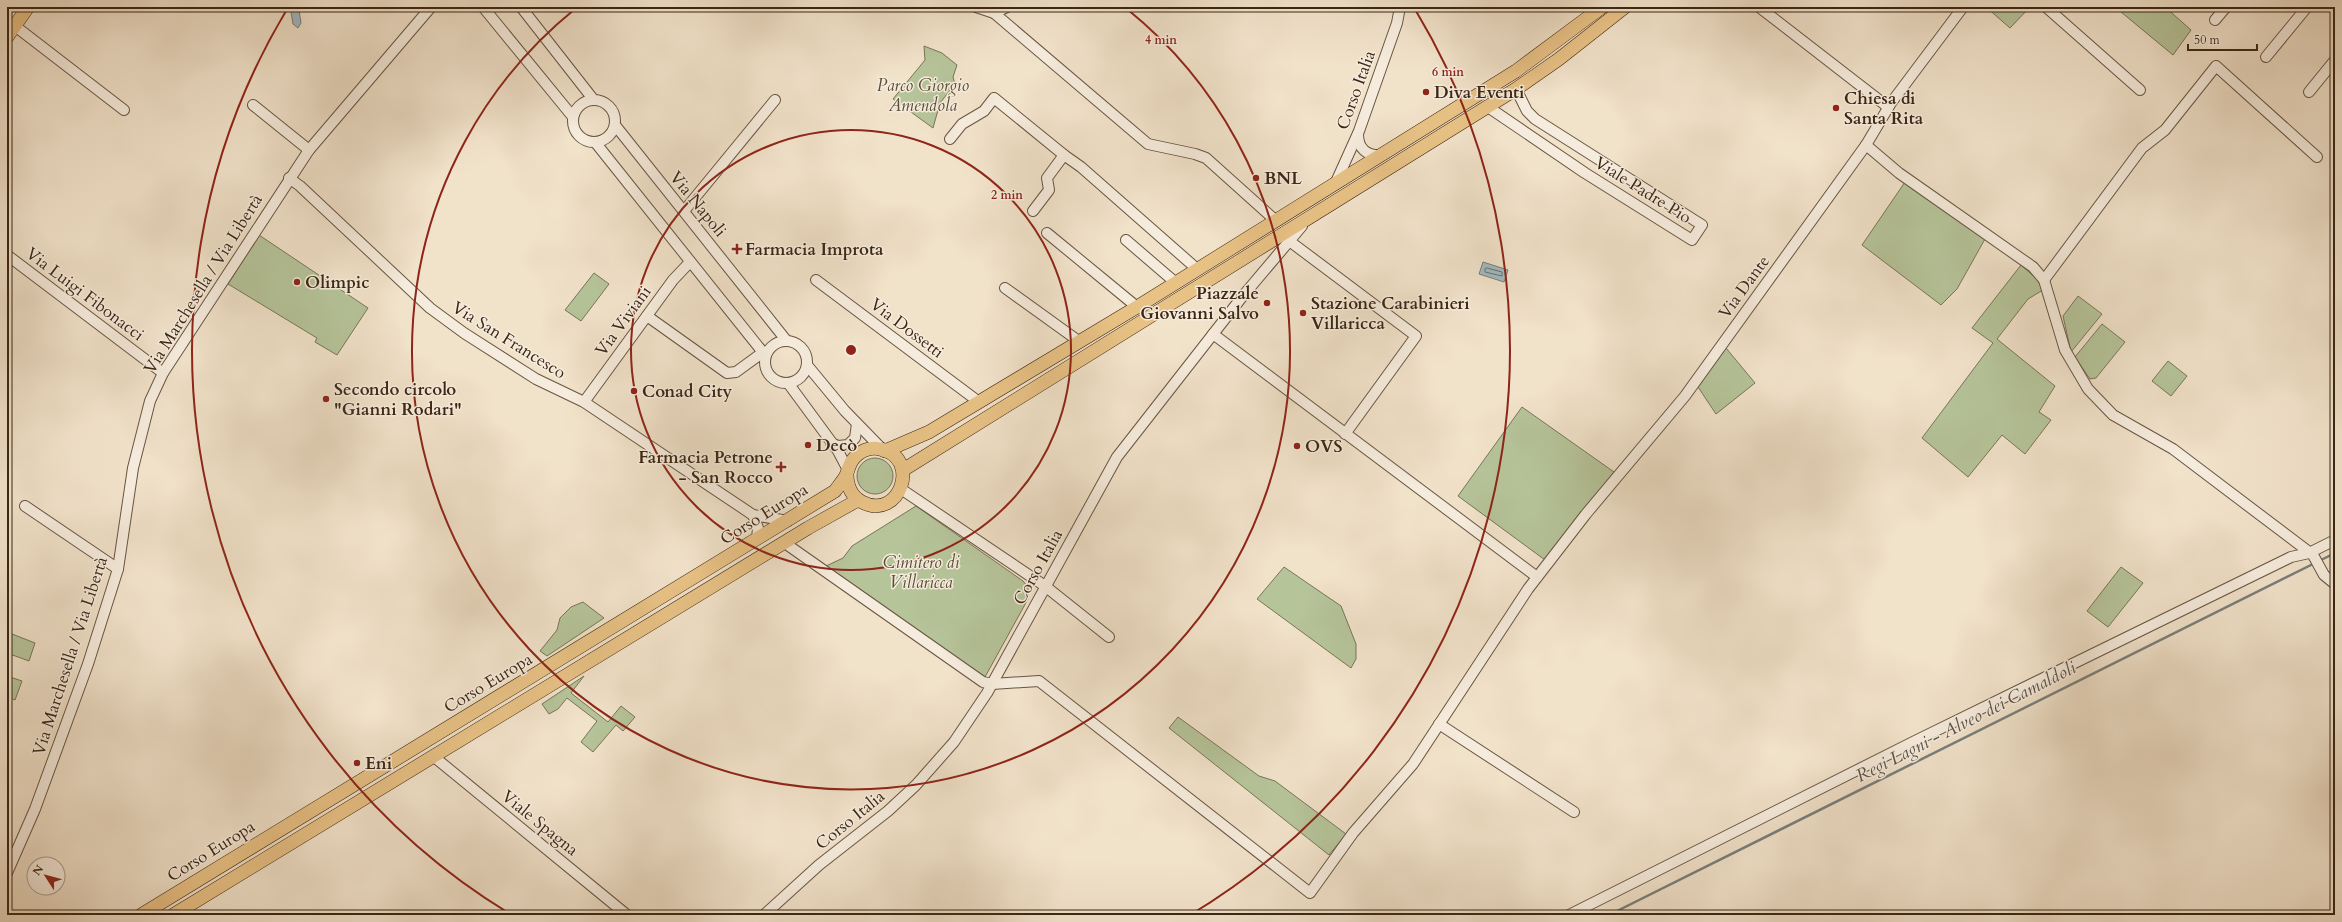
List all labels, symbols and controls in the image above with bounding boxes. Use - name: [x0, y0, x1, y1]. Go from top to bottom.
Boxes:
- scale bar: [2188, 26, 2257, 52]
- text: 4 min: [1145, 32, 1177, 48]
- text: 50 m: [2194, 32, 2221, 48]
- street label: Corso Italia: [1331, 47, 1381, 133]
- text: 6 min: [1432, 64, 1464, 80]
- park label: Parco Giorgio Amendola: [877, 74, 969, 117]
- place label: Diva Eventi: [1434, 81, 1524, 104]
- marker: Diva Eventi: [1421, 87, 1431, 97]
- place label: Chiesa di Santa Rita: [1844, 87, 1924, 130]
- marker: Chiesa di Santa Rita: [1831, 103, 1841, 113]
- street label: Viale Padre Pio: [1590, 151, 1696, 229]
- street label: Via Napoli: [664, 166, 732, 242]
- place label: BNL: [1264, 167, 1302, 190]
- marker: BNL: [1251, 173, 1261, 183]
- text: 2 min: [991, 187, 1023, 203]
- street label: Via Marchesella / Via Libertà: [138, 189, 268, 378]
- place label: Farmacia Improta: [745, 238, 884, 261]
- street label: Via Luigi Fibonacci: [21, 242, 149, 346]
- marker: Farmacia Improta: [732, 244, 742, 254]
- street label: Via Dante: [1713, 251, 1775, 323]
- place label: Olimpic: [305, 271, 369, 294]
- marker: Olimpic: [292, 277, 302, 287]
- street label: Via Viviani: [590, 281, 656, 361]
- place label: Piazzale Giovanni Salvo: [1140, 282, 1259, 325]
- place label: Stazione Carabinieri Villaricca: [1311, 292, 1470, 335]
- street label: Via Dossetti: [865, 293, 949, 363]
- street label: Via San Francesco: [448, 296, 570, 384]
- marker: Piazzale Giovanni Salvo: [1262, 298, 1272, 308]
- marker: Stazione Carabinieri Villaricca: [1298, 308, 1308, 318]
- centre of rings: [844, 343, 858, 357]
- place label: Secondo circolo "Gianni Rodari": [334, 378, 462, 421]
- place label: Conad City: [642, 380, 733, 403]
- marker: Conad City: [629, 386, 639, 396]
- marker: Secondo circolo "Gianni Rodari": [321, 394, 331, 404]
- place label: Decò: [816, 434, 857, 457]
- place label: OVS: [1305, 435, 1342, 458]
- marker: Decò: [803, 440, 813, 450]
- marker: OVS: [1292, 441, 1302, 451]
- place label: Farmacia Petrone - San Rocco: [638, 446, 773, 489]
- marker: Farmacia Petrone - San Rocco: [776, 462, 786, 472]
- street label: Corso Europa: [716, 478, 813, 550]
- street label: Corso Italia: [1008, 525, 1068, 609]
- park label: Cimitero di Villaricca: [883, 551, 960, 594]
- street label: Via Marchesella / Via Libertà: [27, 553, 113, 758]
- street label: Corso Europa: [439, 647, 537, 718]
- water label: Regi Lagni - Alveo dei Camaldoli: [1852, 655, 2081, 788]
- place label: Eni: [365, 752, 392, 775]
- marker: Eni: [352, 758, 362, 768]
- street label: Viale Spagna: [497, 785, 584, 862]
- street label: Corso Italia: [811, 785, 890, 855]
- street label: Corso Europa: [163, 815, 260, 887]
- north arrow: [26, 856, 66, 896]
- text: N: [29, 862, 47, 879]

